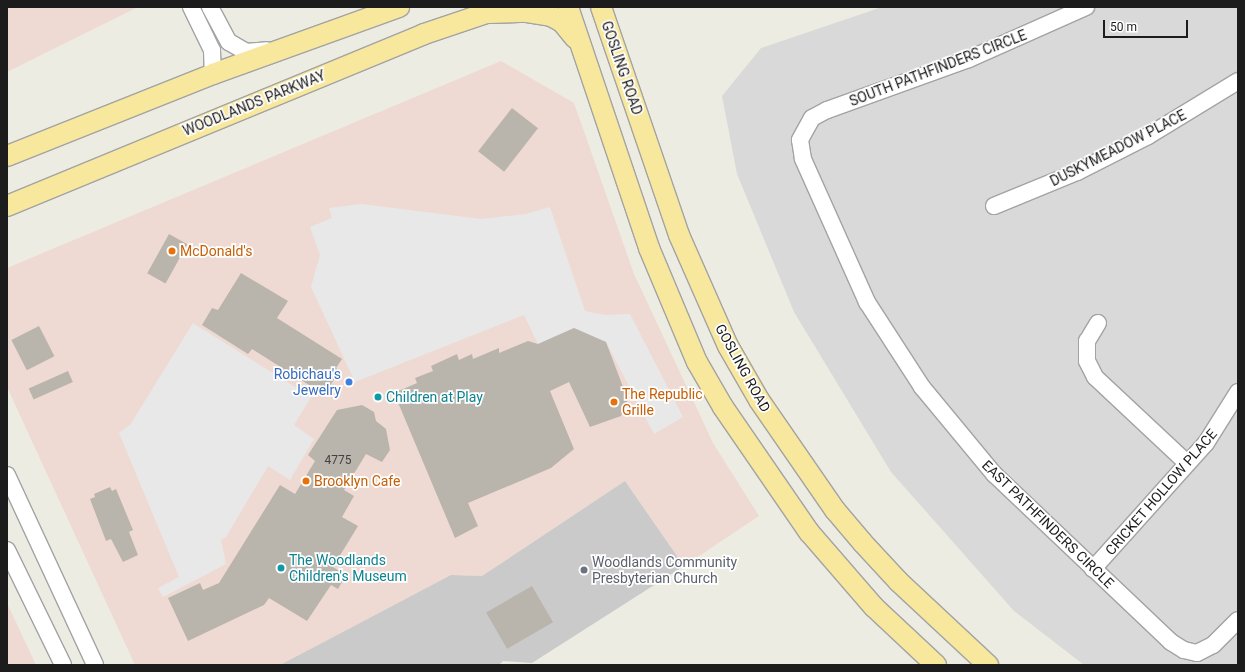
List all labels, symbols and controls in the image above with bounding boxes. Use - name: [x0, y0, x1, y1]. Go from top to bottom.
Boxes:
- scale bar: [1105, 12, 1190, 38]
- street label: GOSLING ROAD: [598, 19, 646, 117]
- text: 50 m: [1110, 20, 1137, 34]
- street label: SOUTH PATHFINDERS CIRCLE: [847, 26, 1029, 110]
- street label: WOODLANDS PARKWAY: [180, 67, 328, 139]
- street label: DUSKYMEADOW PLACE: [1047, 106, 1189, 190]
- place label: McDonald's: [180, 243, 252, 259]
- marker: McDonald's: [167, 246, 177, 256]
- street label: GOSLING ROAD: [712, 321, 774, 415]
- place label: Robichau's Jewelry: [274, 366, 341, 398]
- marker: Robichau's Jewelry: [344, 377, 354, 387]
- place label: The Republic Grille: [622, 386, 703, 418]
- place label: Children at Play: [386, 389, 483, 405]
- marker: Children at Play: [373, 392, 383, 402]
- marker: The Republic Grille: [609, 397, 619, 407]
- street label: CRICKET HOLLOW PLACE: [1102, 425, 1220, 559]
- house number: 4775: [325, 454, 351, 468]
- street label: EAST PATHFINDERS CIRCLE: [979, 456, 1117, 592]
- place label: Brooklyn Cafe: [314, 473, 400, 489]
- marker: Brooklyn Cafe: [301, 476, 311, 486]
- place label: The Woodlands Children's Museum: [289, 552, 407, 584]
- place label: Woodlands Community Presbyterian Church: [592, 554, 737, 586]
- marker: The Woodlands Children's Museum: [276, 563, 286, 573]
- marker: Woodlands Community Presbyterian Church: [579, 565, 589, 575]

